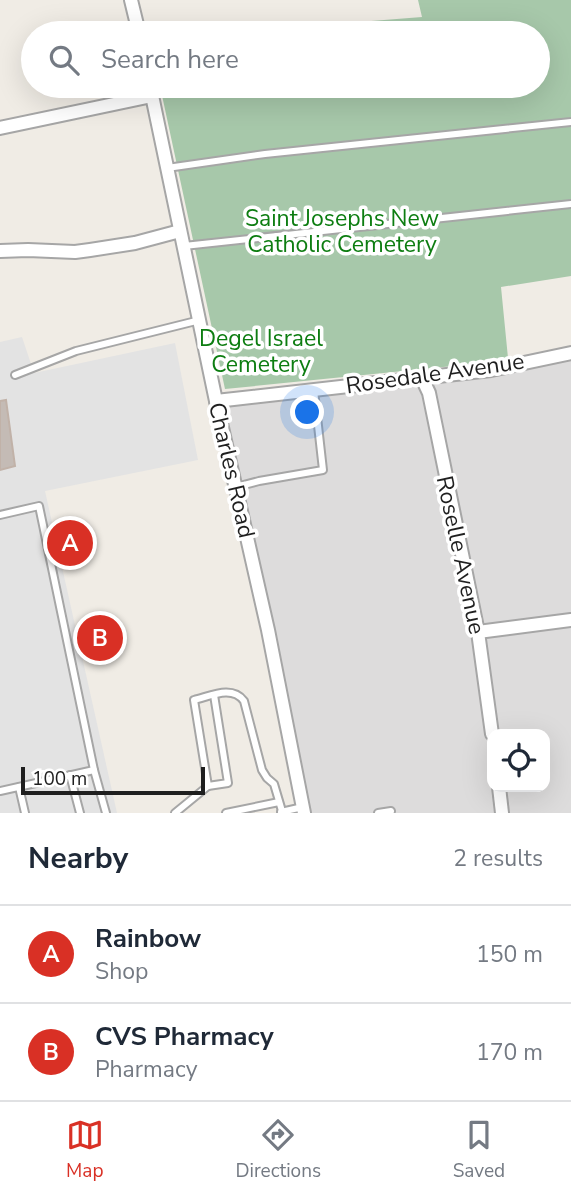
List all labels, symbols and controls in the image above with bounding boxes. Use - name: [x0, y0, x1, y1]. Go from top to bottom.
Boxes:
- search box: [21, 21, 550, 98]
- icon: search: [45, 41, 83, 79]
- text: Search here: [101, 42, 239, 77]
- park label: Saint Josephs New Catholic Cemetery: [245, 203, 439, 260]
- park label: Degel Israel Cemetery: [199, 323, 323, 380]
- street label: Rosedale Avenue: [344, 346, 526, 401]
- your location: [290, 395, 324, 429]
- street label: Charles Road: [201, 399, 262, 541]
- street label: Roselle Avenue: [429, 473, 492, 637]
- pin: A: [47, 517, 93, 569]
- pin: B: [77, 612, 123, 664]
- map controls: [487, 729, 550, 792]
- button: locate: [487, 729, 550, 792]
- scale bar: [21, 764, 205, 796]
- text: 100 m: [32, 766, 87, 792]
- text: Nearby: [28, 838, 128, 879]
- text: 2 results: [453, 843, 543, 874]
- text: Rainbow: [95, 921, 201, 956]
- text: A: [42, 939, 60, 970]
- text: 150 m: [476, 939, 543, 970]
- text: Shop: [95, 956, 148, 987]
- text: CVS Pharmacy: [95, 1019, 274, 1054]
- text: B: [43, 1037, 59, 1068]
- text: 170 m: [476, 1037, 543, 1068]
- text: Pharmacy: [95, 1054, 197, 1085]
- tab: Map: [66, 1116, 104, 1184]
- tab: Directions: [235, 1116, 321, 1184]
- tab: Saved: [453, 1116, 505, 1184]

